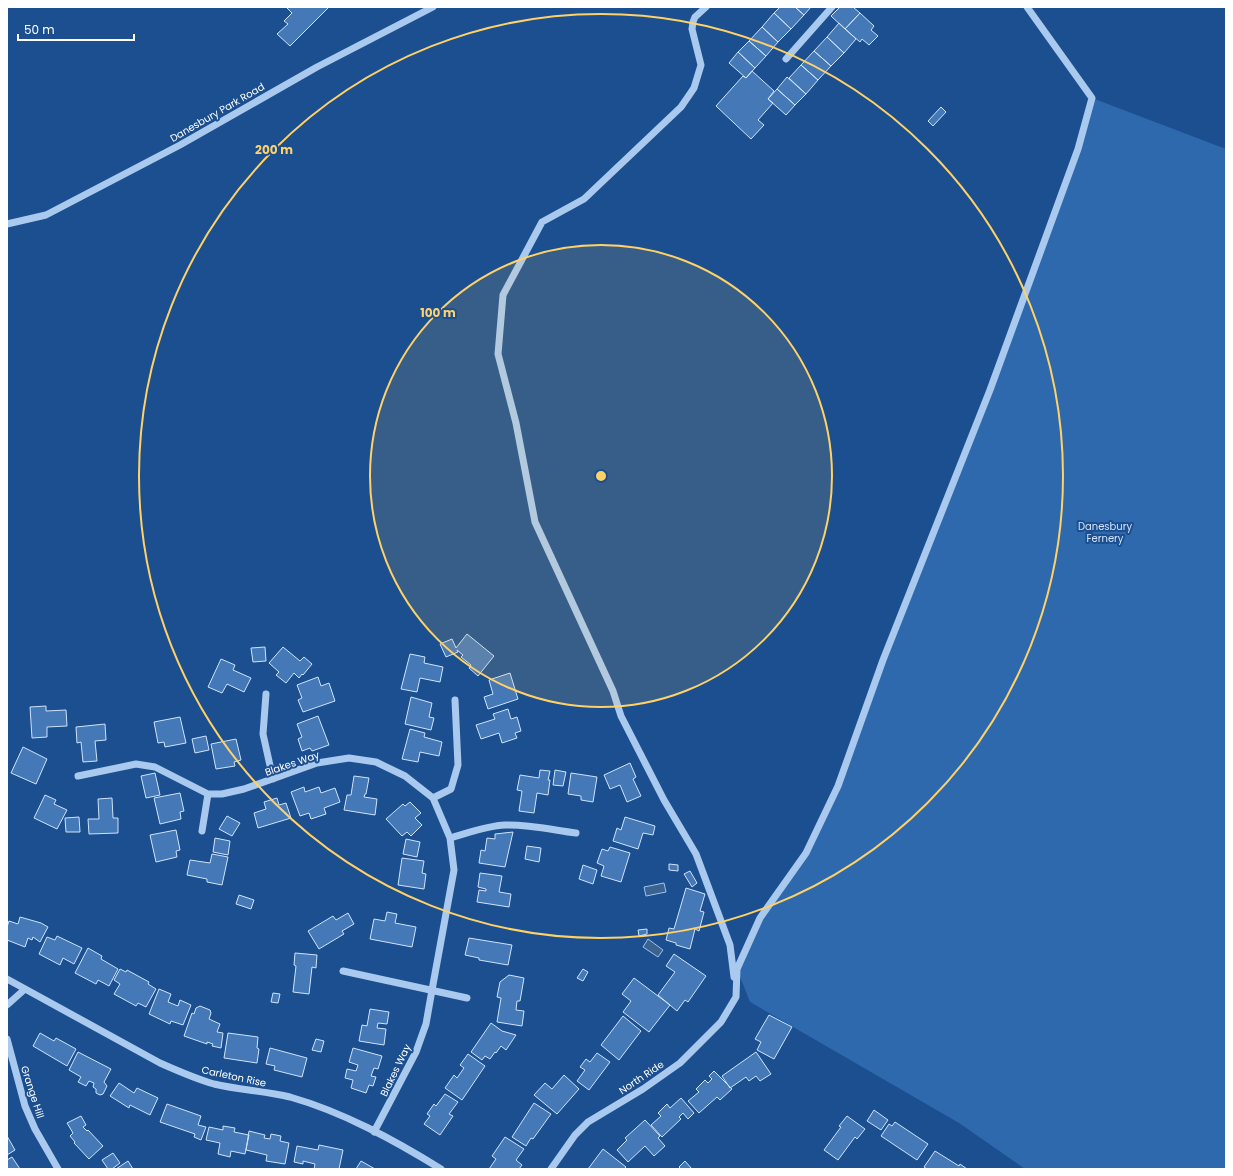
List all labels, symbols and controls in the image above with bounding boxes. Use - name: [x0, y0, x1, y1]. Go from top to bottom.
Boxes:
- scale bar: [18, 16, 134, 42]
- text: 50 m: [24, 21, 55, 38]
- street label: Danesbury Park Road: [167, 79, 267, 146]
- text: 200 m: [255, 141, 293, 158]
- text: 100 m: [420, 304, 456, 321]
- centre of rings: [594, 469, 608, 483]
- park label: Danesbury Fernery: [1078, 519, 1132, 546]
- street label: Blakes Way: [263, 747, 322, 780]
- street label: Blakes Way: [376, 1041, 415, 1099]
- street label: North Ride: [616, 1057, 667, 1098]
- street label: Carleton Rise: [200, 1062, 268, 1091]
- street label: Grange Hill: [17, 1064, 48, 1120]

